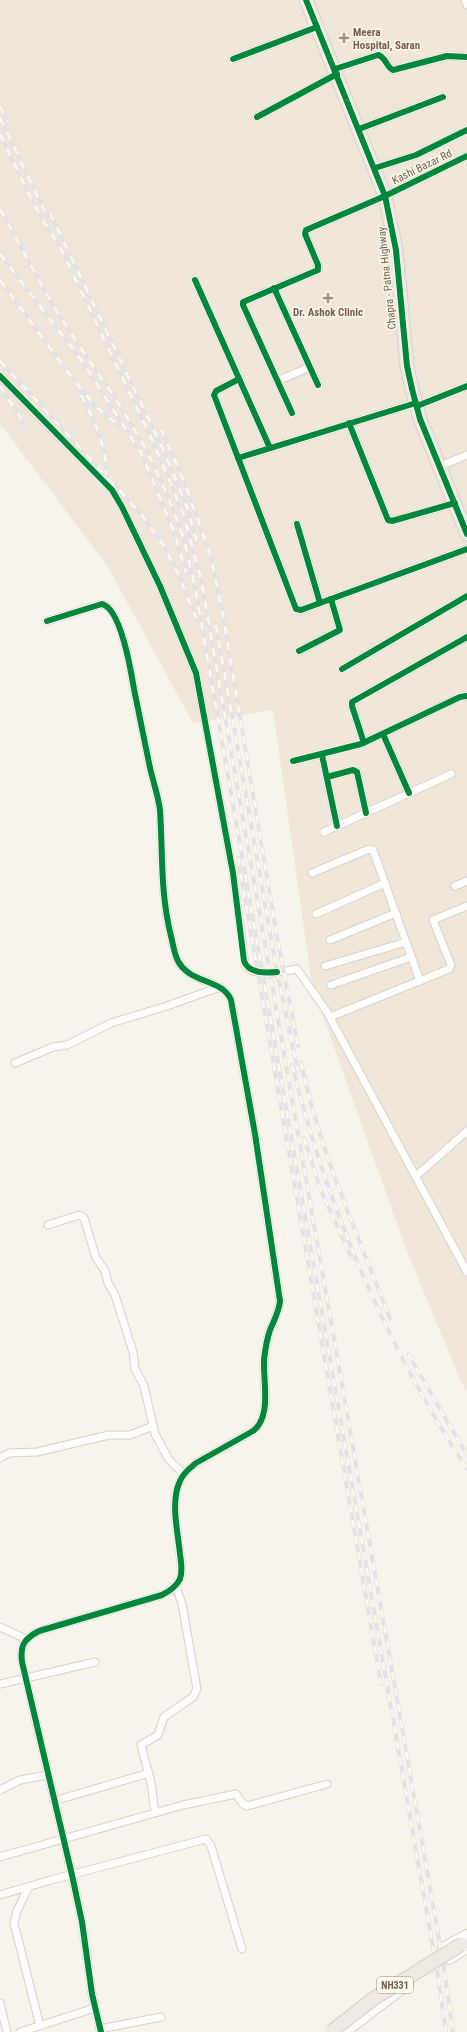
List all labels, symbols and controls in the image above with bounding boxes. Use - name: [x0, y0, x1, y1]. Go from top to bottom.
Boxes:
- place label: Meera Hospital, Saran: [353, 26, 420, 52]
- marker: Meera Hospital, Saran: [338, 32, 350, 44]
- street label: Kashi Bazar Rd: [390, 147, 454, 187]
- street label: Chapra - Patna Highway: [375, 226, 399, 330]
- marker: Dr. Ashok Clinic: [322, 292, 334, 304]
- place label: Dr. Ashok Clinic: [293, 306, 363, 319]
- road number: NH331: [377, 1977, 413, 1993]

